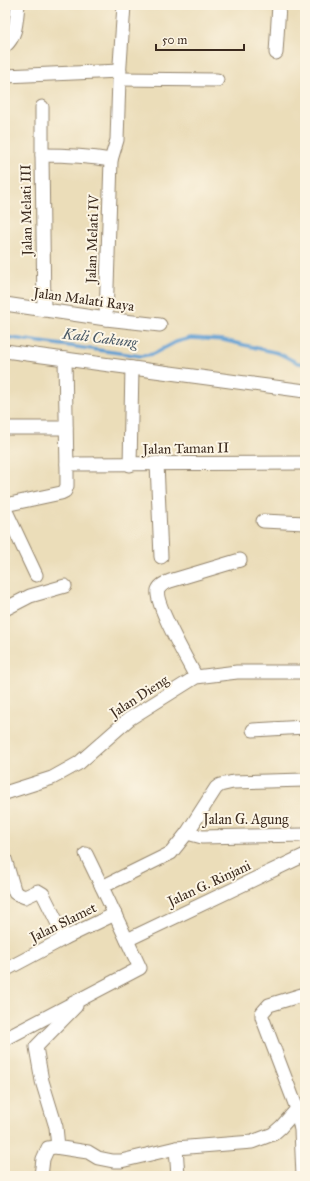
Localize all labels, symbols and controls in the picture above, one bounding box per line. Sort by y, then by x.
scale bar [156,26,244,52]
text: 50 m [162,33,187,47]
street label: Jalan Melati III [17,164,37,258]
street label: Jalan Melati IV [82,193,104,286]
street label: Jalan Malati Raya [30,284,135,316]
water label: Kali Cakung [61,324,140,352]
street label: Jalan Taman II [141,439,229,459]
street label: Jalan Dieng [105,671,173,724]
street label: Jalan G. Agung [201,811,289,829]
street label: Jalan G. Rinjani [163,857,254,912]
street label: Jalan Slamet [25,899,100,948]

